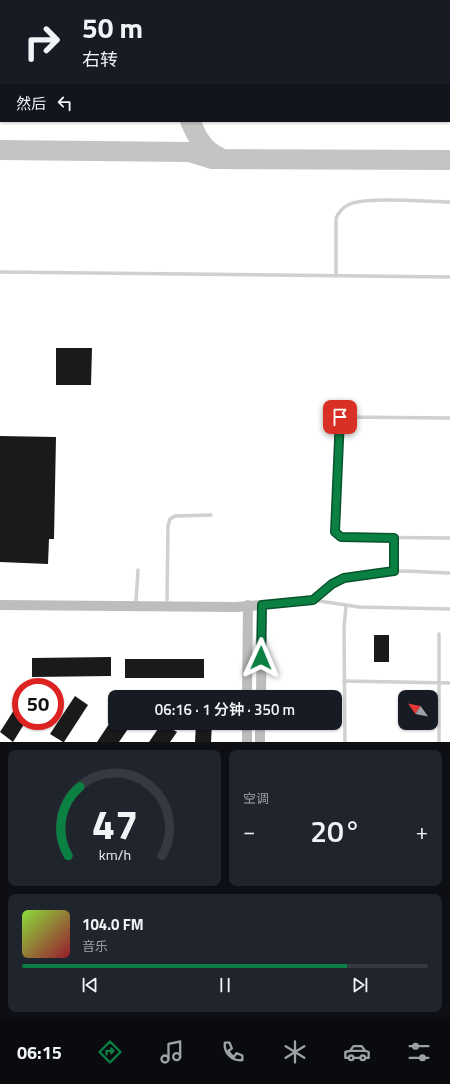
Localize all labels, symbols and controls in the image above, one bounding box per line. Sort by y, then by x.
text: 50 m [82,6,143,49]
icon: right [16,16,68,68]
text: 右转 [82,46,118,73]
text: 然后 [16,92,46,115]
icon: left [54,92,76,114]
pin [323,400,357,434]
icon: arrive [329,406,351,428]
position arrow [240,637,282,679]
speed limit sign: 50 [12,678,64,730]
north arrow [398,690,438,730]
map controls [398,690,438,730]
text: 06:16 · 1 分钟 · 350 m [155,698,295,721]
text: 空调 [243,788,269,808]
text: 47 [91,792,138,855]
text: 20° [310,808,361,854]
text: − [243,814,255,848]
text: + [416,814,428,848]
text: km/h [98,844,131,866]
text: 104.0 FM [82,913,144,936]
text: 音乐 [82,936,108,956]
icon: previous [79,974,101,996]
icon: pause [214,974,236,996]
icon: next [349,974,371,996]
icon: directions [96,1038,124,1066]
icon: music [158,1038,186,1066]
icon: phone [219,1038,247,1066]
icon: climate [281,1038,309,1066]
icon: car [343,1038,371,1066]
icon: filters [405,1038,433,1066]
text: 06:15 [17,1039,62,1066]

